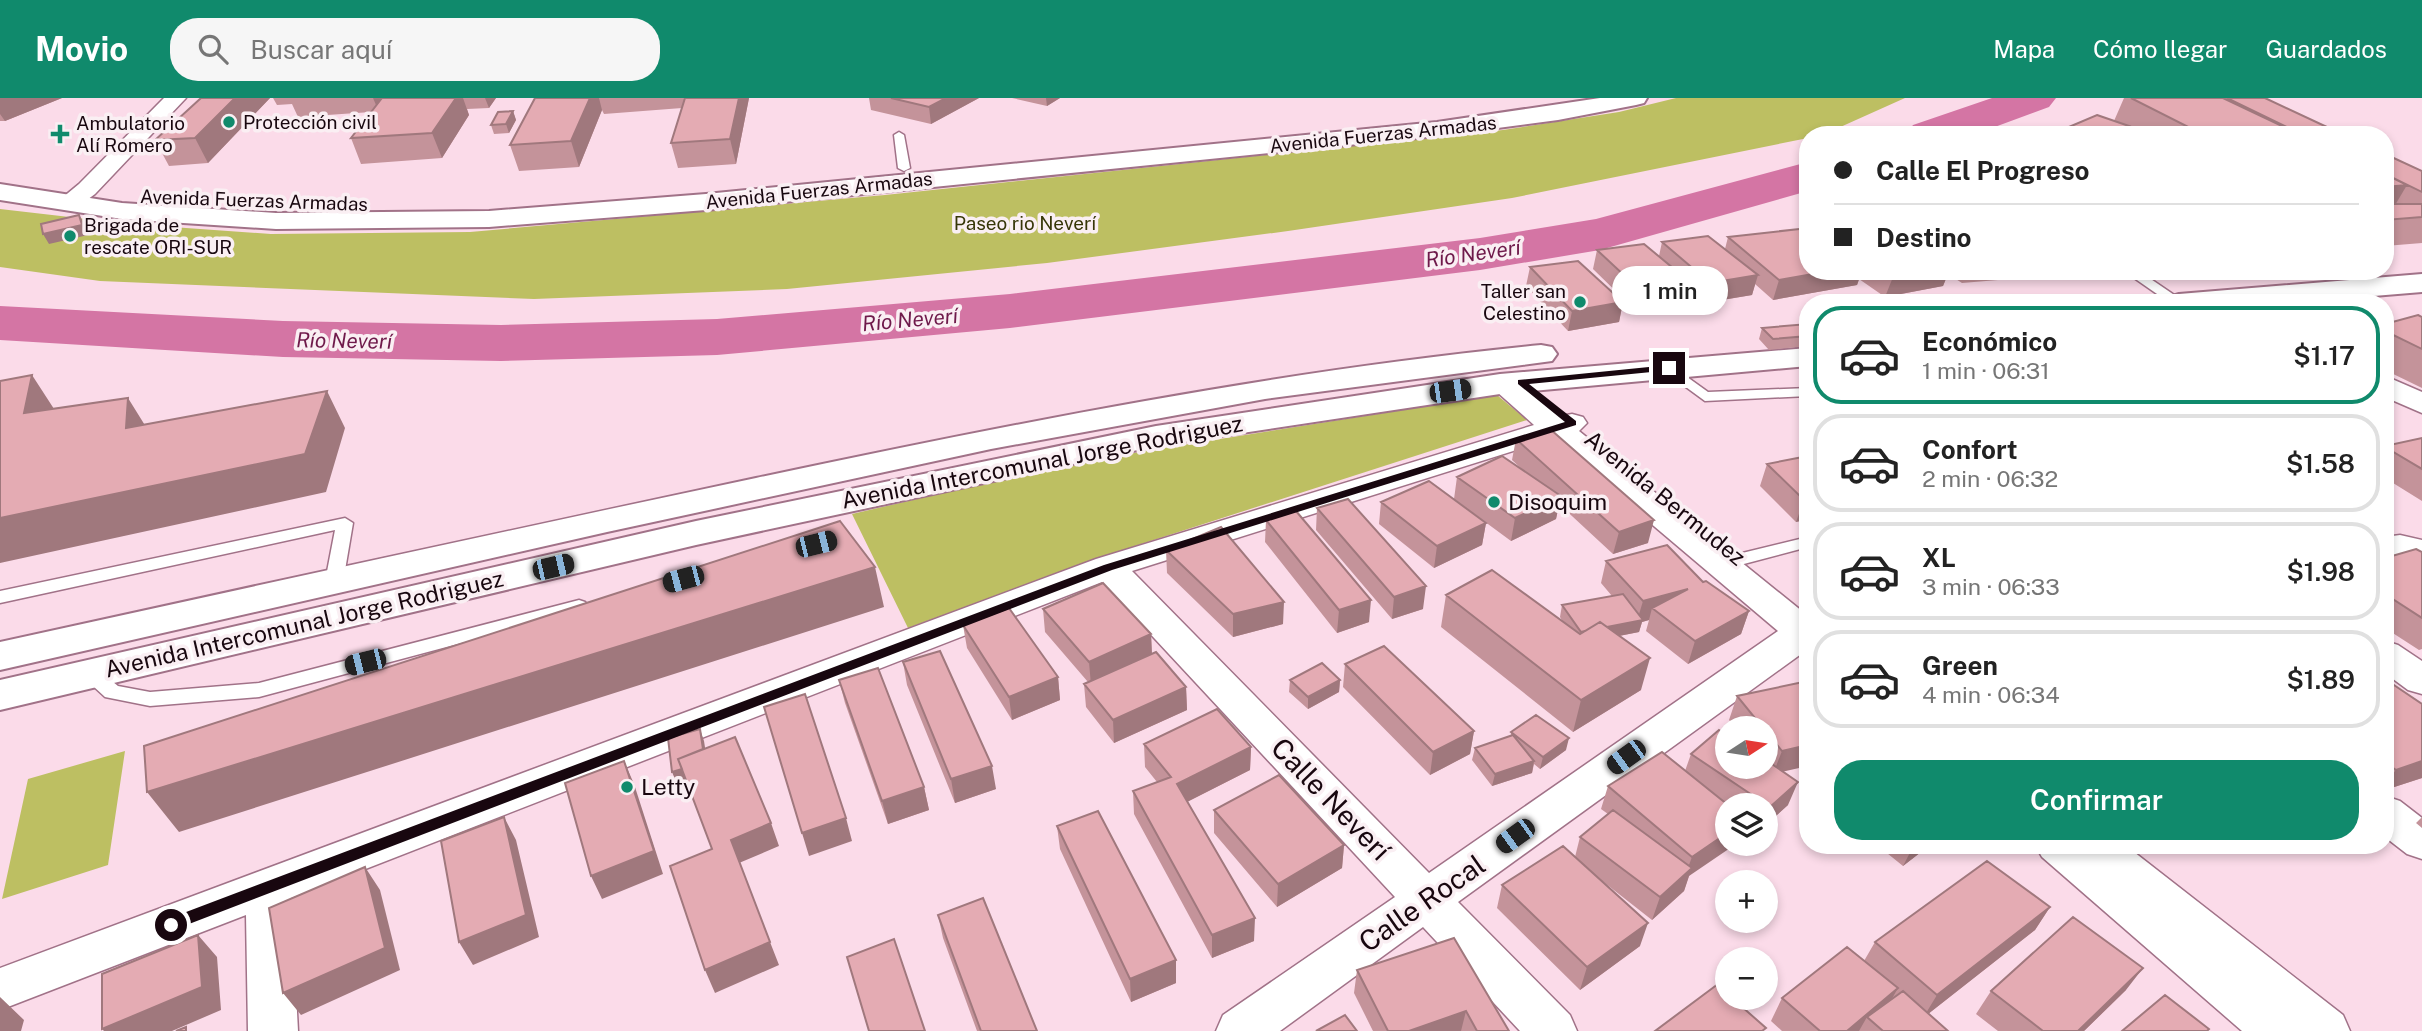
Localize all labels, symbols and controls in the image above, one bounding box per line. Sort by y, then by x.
search box [170,18,660,81]
text: Movio [35,30,128,68]
icon: search [194,30,232,68]
text: Buscar aquí [250,34,392,65]
text: Mapa [1993,35,2055,63]
text: Cómo llegar [2093,35,2227,63]
text: Guardados [2265,35,2387,63]
place label: Protección civil [243,111,377,133]
street label: Avenida Fuerzas Armadas [1268,111,1498,157]
place label: Ambulatorio Alí Romero [76,112,185,156]
marker: Protección civil [221,114,237,130]
marker: Ambulatorio Alí Romero [50,124,70,144]
text: Calle El Progreso [1876,155,2090,186]
street label: Avenida Fuerzas Armadas [704,167,934,213]
street label: Avenida Fuerzas Armadas [140,185,368,215]
park label: Paseo rio Neverí [954,212,1097,234]
place label: Brigada de rescate ORI-SUR [84,214,232,258]
text: Destino [1876,222,1972,253]
marker: Brigada de rescate ORI-SUR [62,228,78,244]
water label: Río Neverí [1424,234,1524,273]
callout: 1 min [1611,266,1727,316]
text: 1 min [1643,277,1697,304]
place label: Taller san Celestino [1481,280,1566,324]
marker: Taller san Celestino [1572,294,1588,310]
water label: Río Neverí [861,303,961,336]
icon: car [1838,324,1901,387]
text: Económico [1922,326,2057,357]
water label: Río Neverí [296,327,394,354]
text: $1.17 [2293,340,2355,371]
route end [1653,352,1685,384]
text: 1 min · 06:31 [1922,357,2050,384]
car [1428,378,1473,404]
street label: Avenida Intercomunal Jorge Rodriguez [839,409,1245,514]
street label: Avenida Bermudez [1580,425,1751,571]
icon: car [1838,432,1901,495]
text: Confort [1922,434,2018,465]
text: $1.58 [2286,448,2355,479]
text: 2 min · 06:32 [1922,465,2058,492]
place label: Disoquim [1508,488,1607,515]
marker: Disoquim [1486,494,1502,510]
car [794,529,839,559]
icon: car [1838,540,1901,603]
text: XL [1922,542,1956,573]
car [531,552,576,582]
text: $1.98 [2286,556,2355,587]
car [660,563,707,595]
street label: Avenida Intercomunal Jorge Rodriguez [102,564,506,683]
text: 3 min · 06:33 [1922,573,2060,600]
car [343,647,388,677]
icon: car [1838,648,1901,711]
text: Green [1922,650,1998,681]
text: $1.89 [2286,664,2355,695]
text: 4 min · 06:34 [1922,681,2060,708]
north arrow [1715,716,1778,779]
map controls [1715,716,1778,1010]
street label: Calle Neverí [1265,731,1399,867]
car [1603,736,1650,778]
button: Confirmar [1834,760,2359,840]
place label: Letty [641,773,695,800]
marker: Letty [619,779,635,795]
button: layers [1715,793,1778,856]
car [1492,815,1539,857]
street label: Calle Rocal [1352,847,1491,958]
button: + [1715,870,1778,933]
route start [155,909,187,941]
button: − [1715,947,1778,1010]

